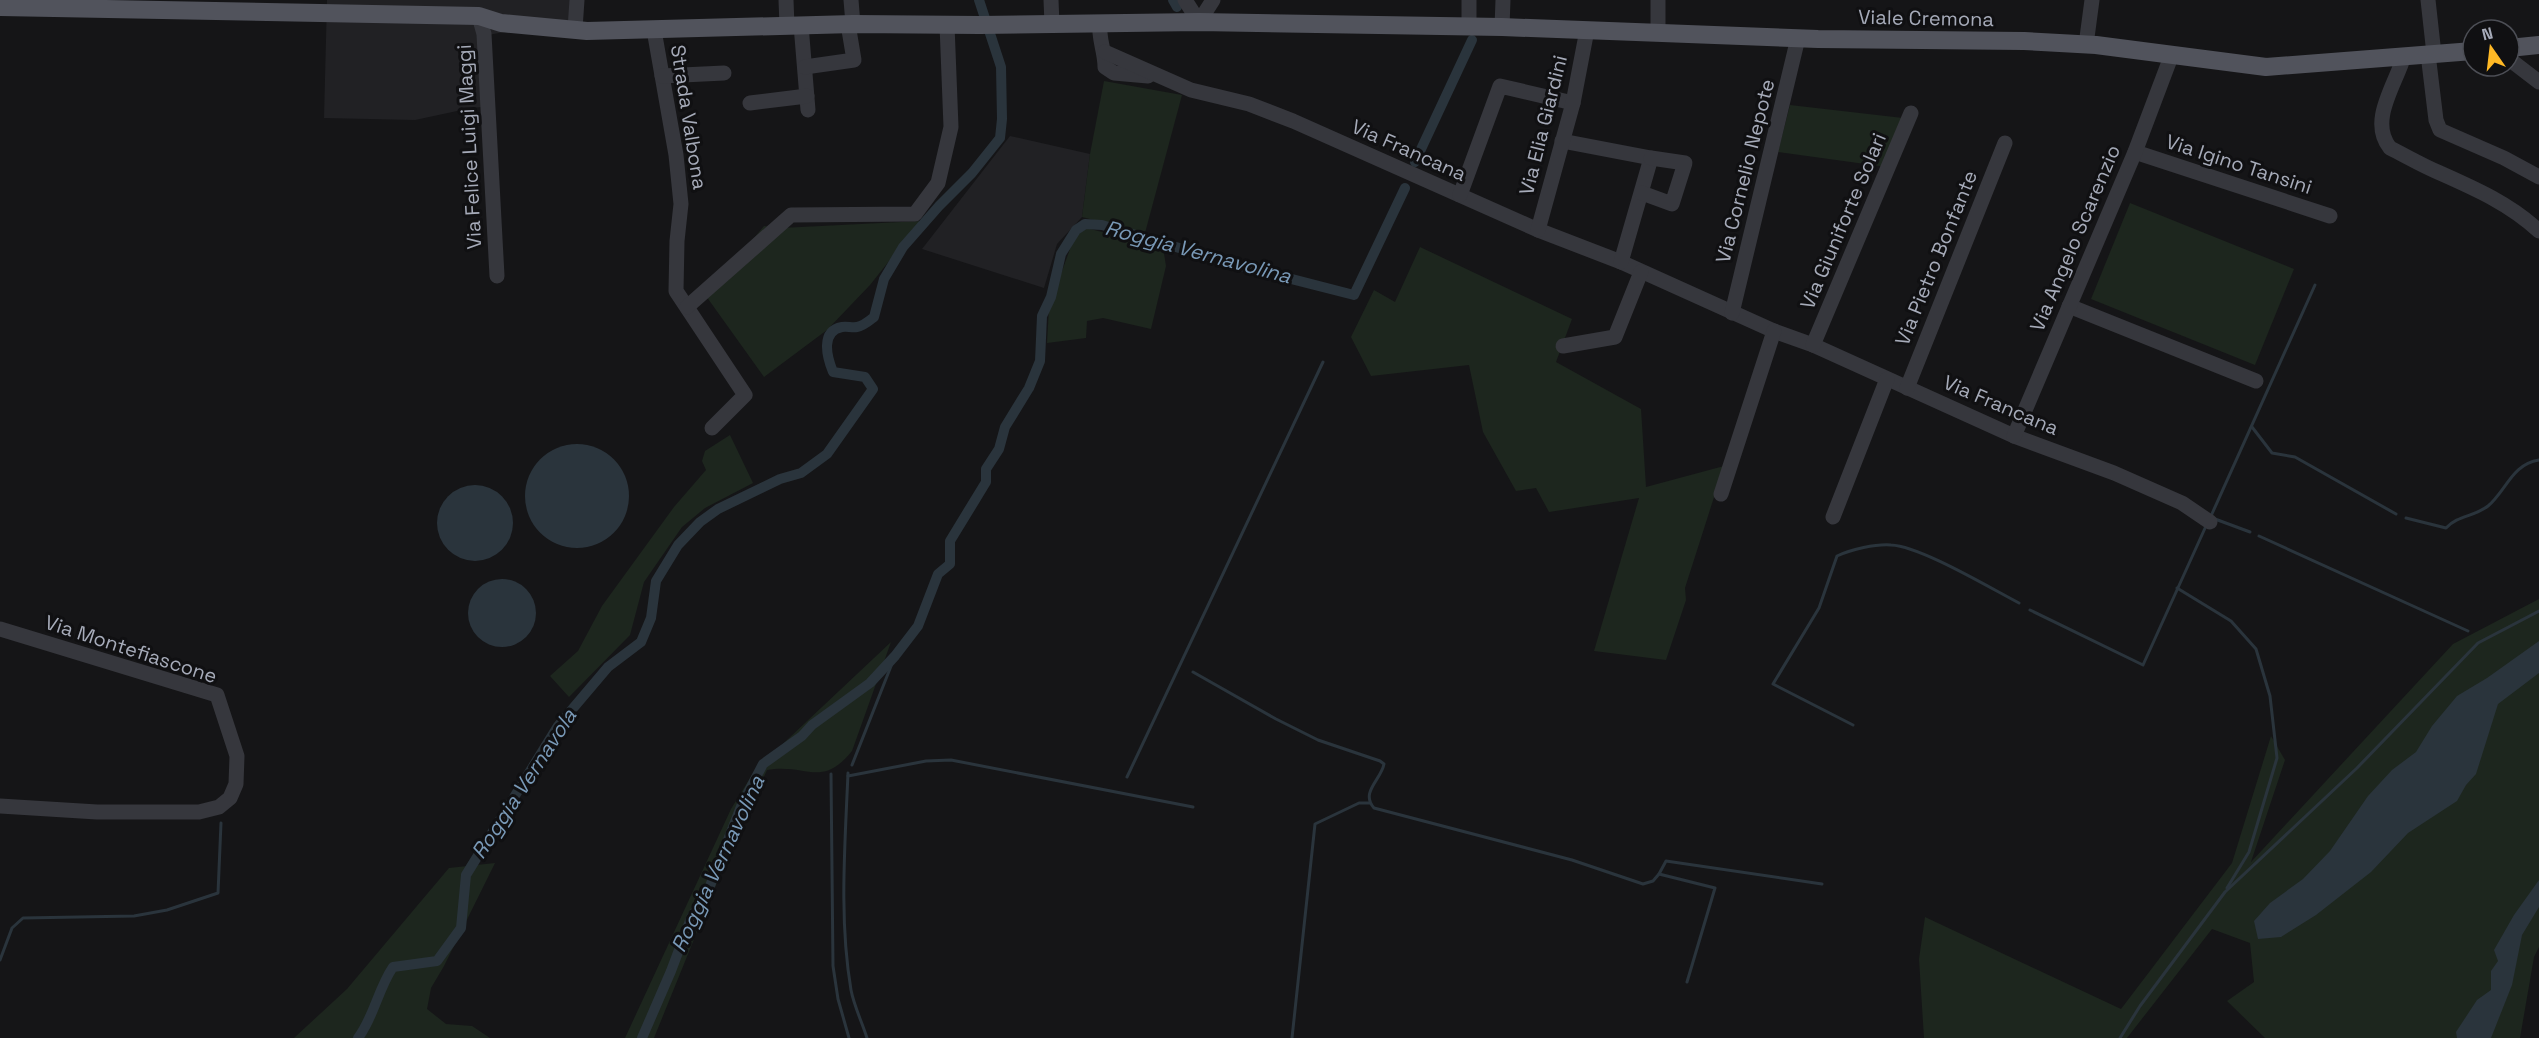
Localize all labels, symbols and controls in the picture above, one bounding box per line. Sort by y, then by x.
street label: Viale Cremona [1858,4,1994,32]
north arrow [2461,18,2521,78]
text: N [2480,22,2495,45]
street label: Strada Valbona [665,43,713,191]
street label: Via Felice Luigi Maggi [451,44,487,250]
street label: Via Elia Giardini [1513,52,1573,198]
street label: Via Cornelio Nepote [1710,76,1780,266]
street label: Via Francana [1348,113,1470,187]
street label: Via Igino Tansini [2163,128,2315,200]
street label: Via Giuniforte Solari [1794,129,1892,313]
street label: Via Angelo Scarenzio [2024,141,2126,335]
street label: Via Pietro Bonfante [1889,167,1983,349]
water label: Roggia Vernavolina [1102,214,1295,290]
street label: Via Francana [1939,369,2063,441]
street label: Via Montefiascone [42,609,220,689]
water label: Roggia Vernavola [465,703,583,864]
water label: Roggia Vernavolina [665,770,771,956]

